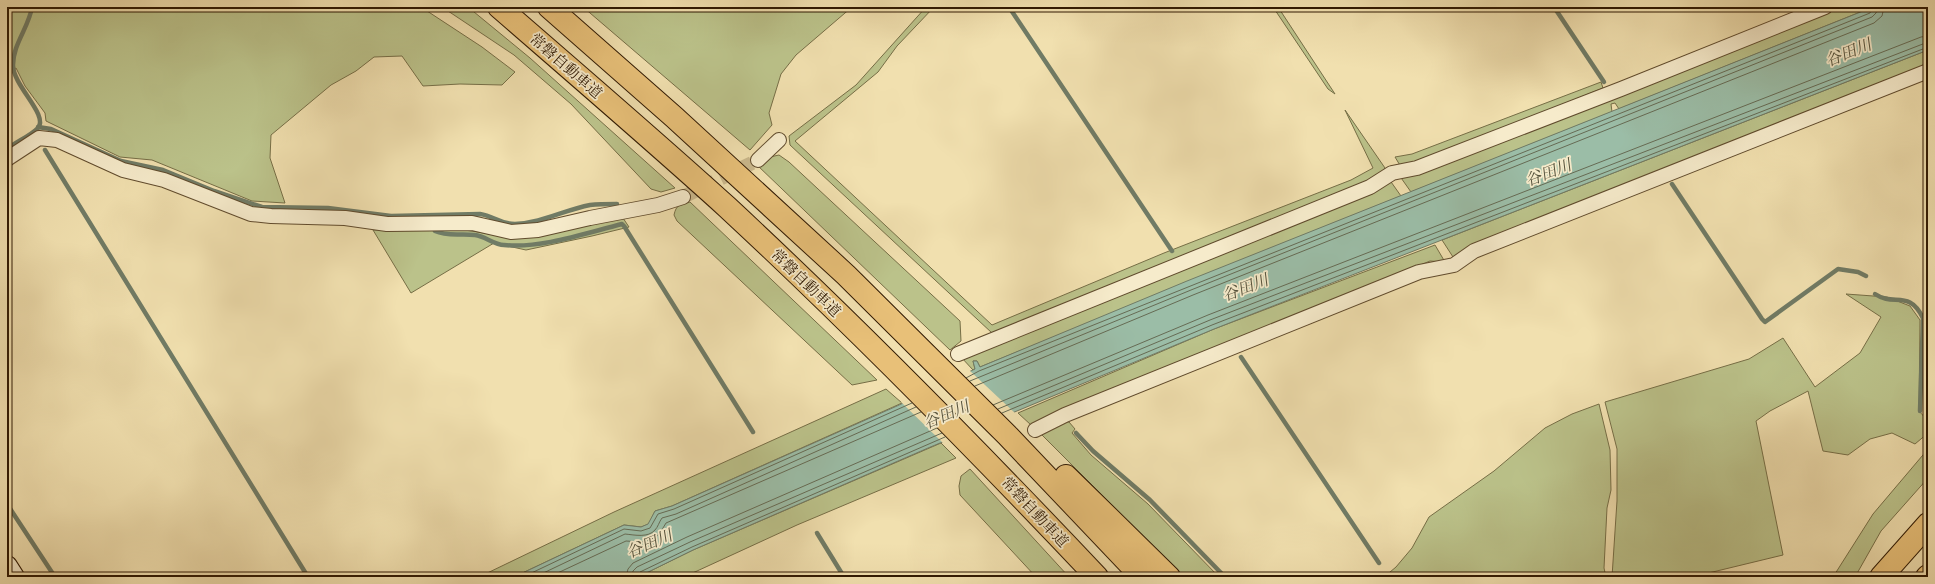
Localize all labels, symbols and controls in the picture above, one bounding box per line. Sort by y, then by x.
street label: 常磐自動車道 [526,30,606,102]
water label: 谷田川 [1822,34,1876,70]
water label: 谷田川 [1522,154,1576,190]
street label: 常磐自動車道 [767,245,845,321]
water label: 谷田川 [1219,269,1273,305]
water label: 谷田川 [920,396,974,433]
street label: 常磐自動車道 [998,473,1072,551]
water label: 谷田川 [623,525,677,562]

